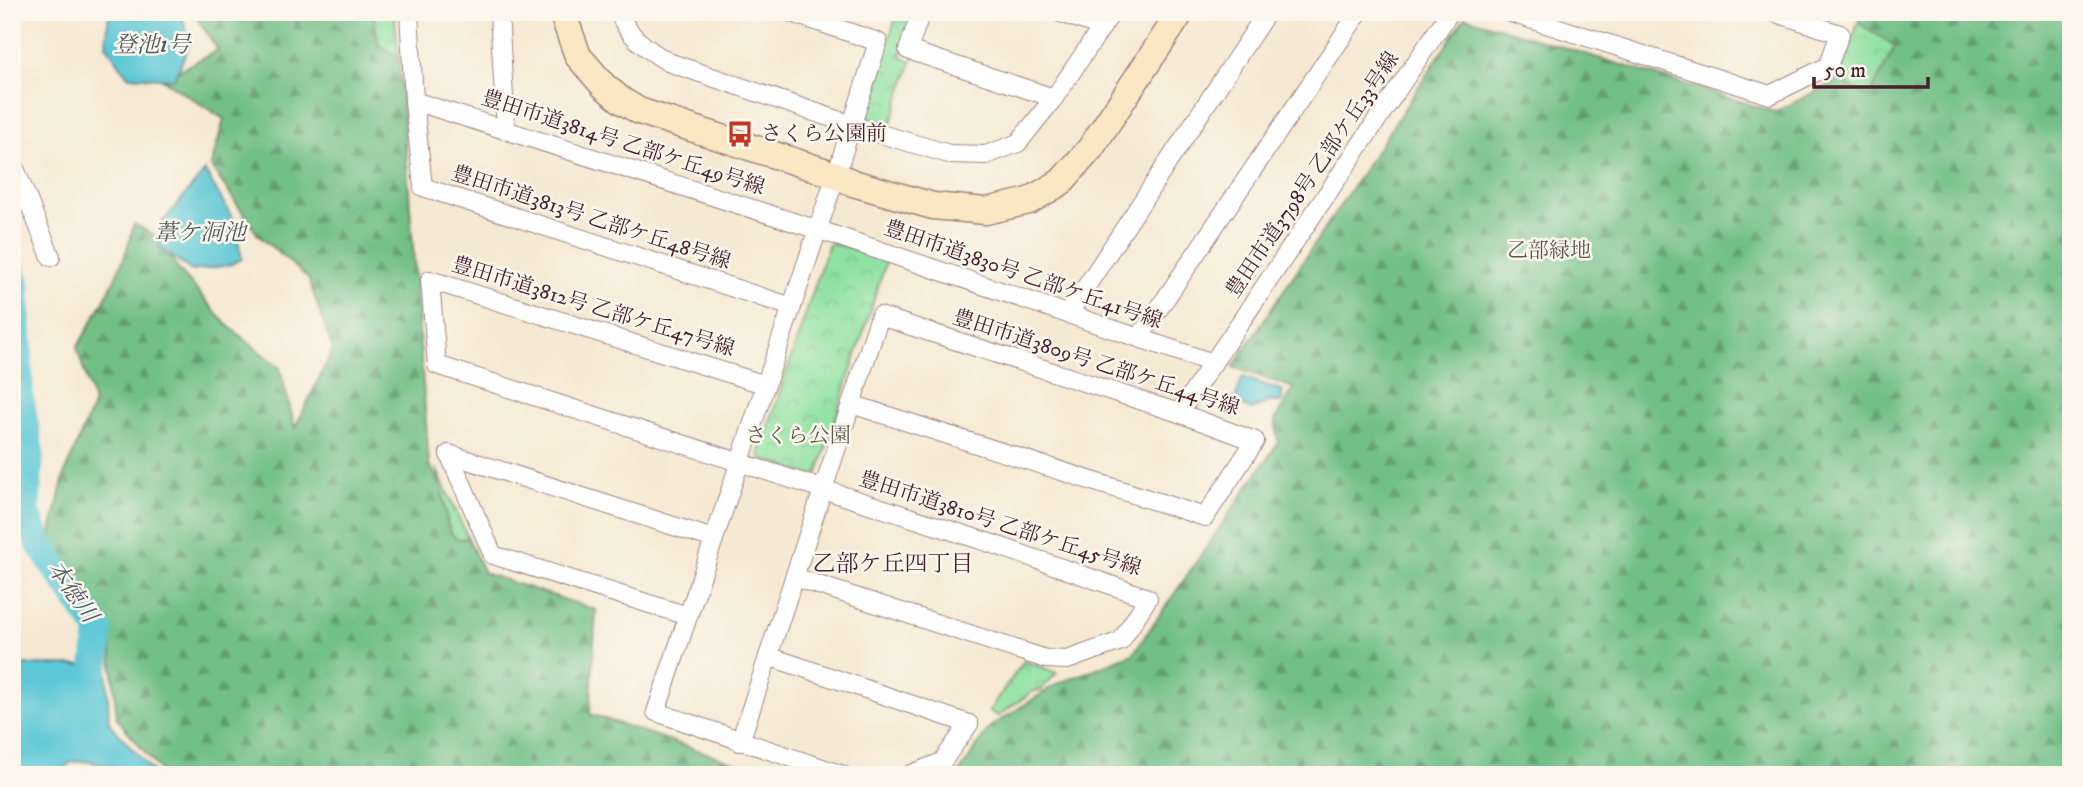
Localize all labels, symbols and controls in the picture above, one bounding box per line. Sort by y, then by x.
water label: 登池1号 [113,31,193,60]
scale bar [1814,46,1927,90]
street label: 豊田市道3798号 乙部ケ丘33号線 [1221,47,1405,303]
text: 50 m [1824,58,1866,84]
street label: 豊田市道3814号 乙部ケ丘49号線 [478,85,768,201]
bus stop icon: さくら公園前 [725,119,755,149]
place label: さくら公園前 [761,121,887,147]
street label: 豊田市道3813号 乙部ケ丘48号線 [448,161,734,275]
street label: 豊田市道3830号 乙部ケ丘41号線 [880,215,1166,335]
water label: 葦ケ洞池 [154,219,249,248]
park label: 乙部緑地 [1507,238,1591,264]
street label: 豊田市道3812号 乙部ケ丘47号線 [448,252,738,362]
street label: 豊田市道3809号 乙部ケ丘44号線 [949,304,1243,422]
park label: さくら公園 [746,423,851,449]
street label: 豊田市道3810号 乙部ケ丘45号線 [856,466,1144,582]
district label: 乙部ケ丘四丁目 [813,550,974,579]
water label: 本徳川 [40,555,105,631]

